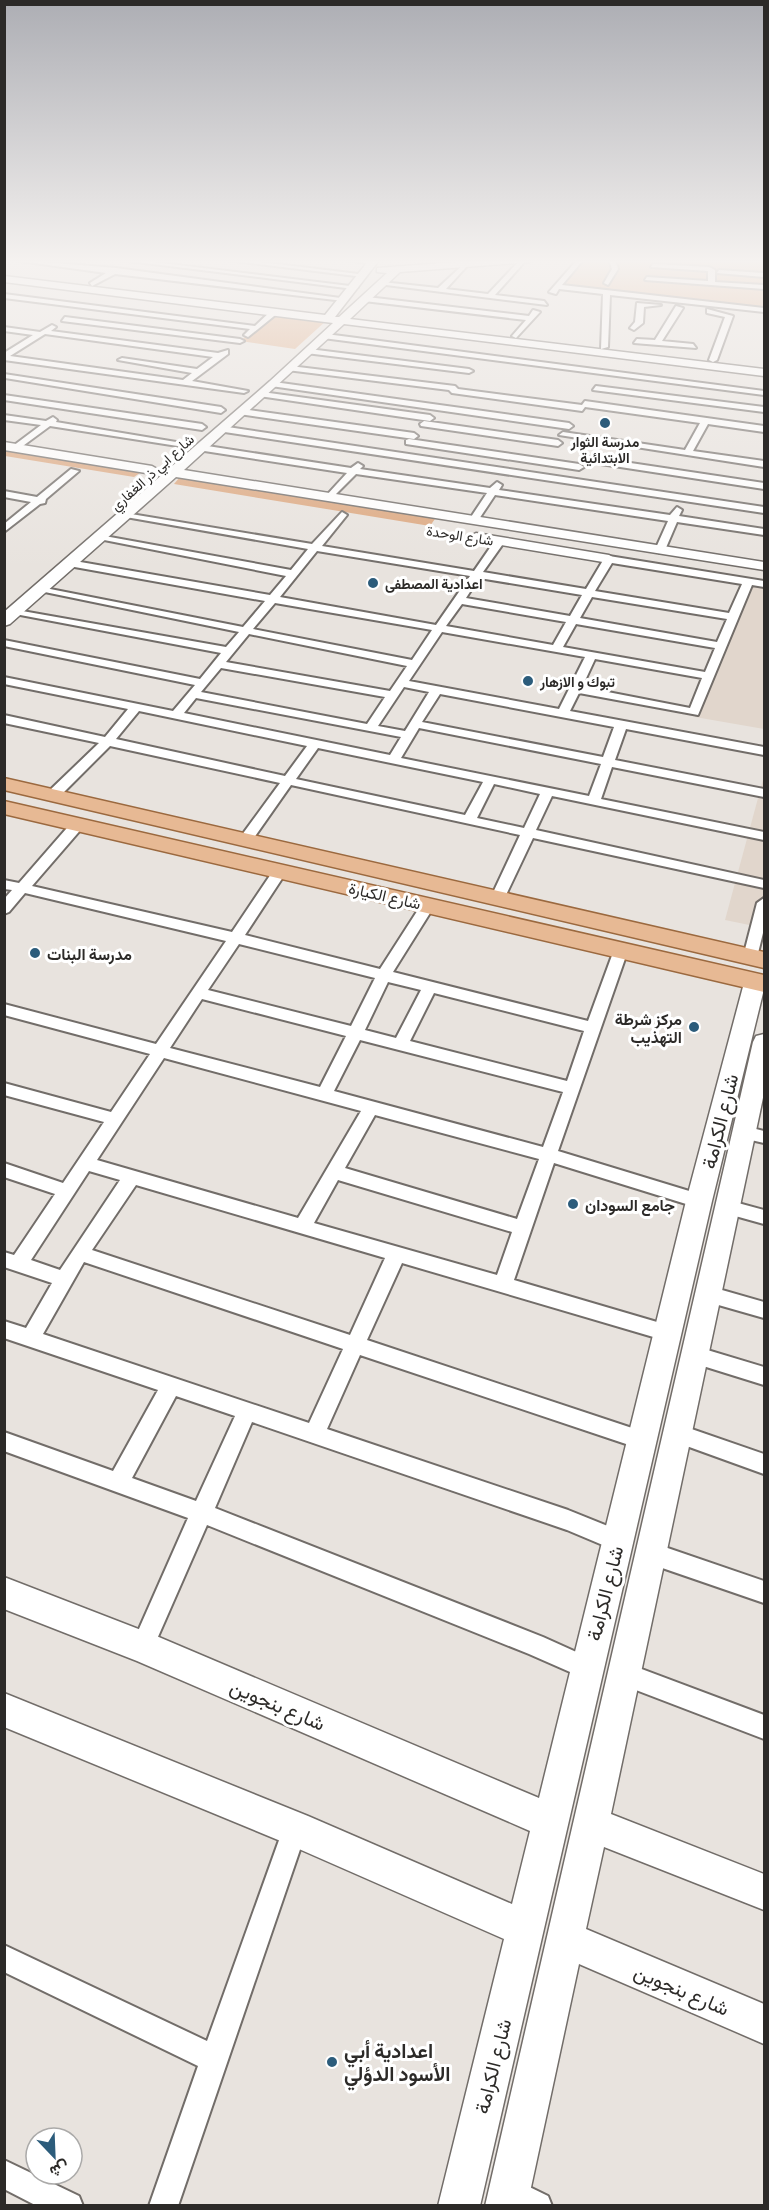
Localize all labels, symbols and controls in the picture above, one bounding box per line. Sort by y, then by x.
marker: مدرسة الثوار الابتدائية [598,416,612,430]
street label: شارع ابي ذر الغفاري [107,430,200,517]
place label: مدرسة الثوار الابتدائية [570,433,640,467]
street label: شارع الوحدة [425,521,495,552]
place label: اعدادية المصطفى [385,575,483,593]
marker: اعدادية المصطفى [366,576,380,590]
place label: تبوك و الازهار [539,673,616,691]
marker: تبوك و الازهار [521,674,535,688]
street label: شارع الكيارة [346,877,423,915]
place label: مدرسة البنات [47,944,132,965]
marker: مدرسة البنات [28,946,42,960]
place label: مركز شرطة التهذيب [615,1009,682,1048]
marker: مركز شرطة التهذيب [687,1020,701,1034]
street label: شارع الكرامة [696,1071,745,1172]
place label: جامع السودان [585,1195,675,1217]
marker: جامع السودان [566,1197,580,1211]
street label: شارع الكرامة [581,1543,630,1644]
street label: شارع بنجوين [226,1673,329,1737]
street label: شارع بنجوين [630,1958,733,2022]
street label: شارع الكرامة [469,2016,518,2117]
place label: اعدادية أبي الأسود الدؤلي [344,2038,451,2091]
marker: اعدادية أبي الأسود الدؤلي [325,2055,339,2069]
north arrow [24,2126,84,2186]
text: ش [47,2157,73,2183]

